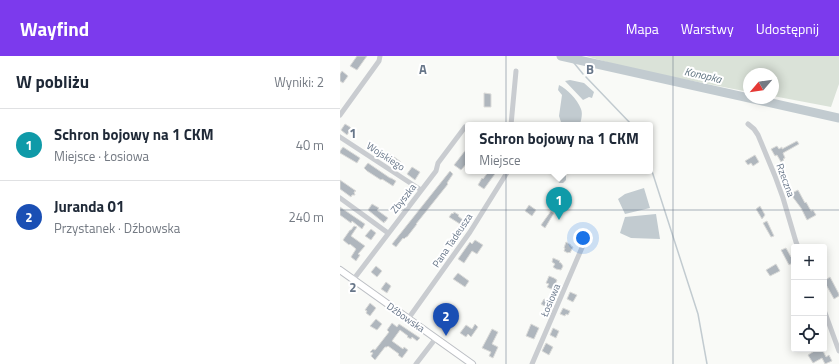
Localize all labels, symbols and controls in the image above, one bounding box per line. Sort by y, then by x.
text: Wayfind [20,14,89,43]
text: Mapa [626,18,659,39]
text: Warstwy [681,18,734,39]
text: Udostępnij [756,18,819,39]
text: A [419,59,427,79]
text: B [586,59,594,79]
water label: Konopka [683,63,724,87]
north arrow [743,68,779,104]
text: W pobliżu [16,69,89,95]
text: Wyniki: 2 [274,72,324,92]
popup [465,122,653,174]
text: Schron bojowy na 1 CKM [54,123,214,146]
text: 1 [349,123,357,143]
text: Schron bojowy na 1 CKM [479,127,639,150]
text: 1 [25,135,33,155]
text: 40 m [296,135,324,155]
street label: Wojskiego [364,138,408,174]
text: Miejsce · Łosiowa [54,146,149,166]
text: Miejsce [479,150,521,170]
street label: Rzeczna [772,161,799,199]
street label: Zbyszka [387,180,420,216]
pin: 1 [546,187,572,220]
text: Juranda 01 [54,195,124,218]
text: 2 [25,207,33,227]
text: 240 m [288,207,324,227]
street label: Pana Tadeusza [429,210,476,270]
text: Przystanek · Dźbowska [54,218,180,238]
your location [573,228,593,248]
map controls [791,244,827,352]
button: + [791,244,827,280]
text: 2 [349,277,357,297]
button: − [791,280,827,316]
street label: Łosiowa [536,281,564,320]
street label: Dźbowska [384,299,428,336]
pin: 2 [433,303,459,336]
button: locate [791,316,827,352]

